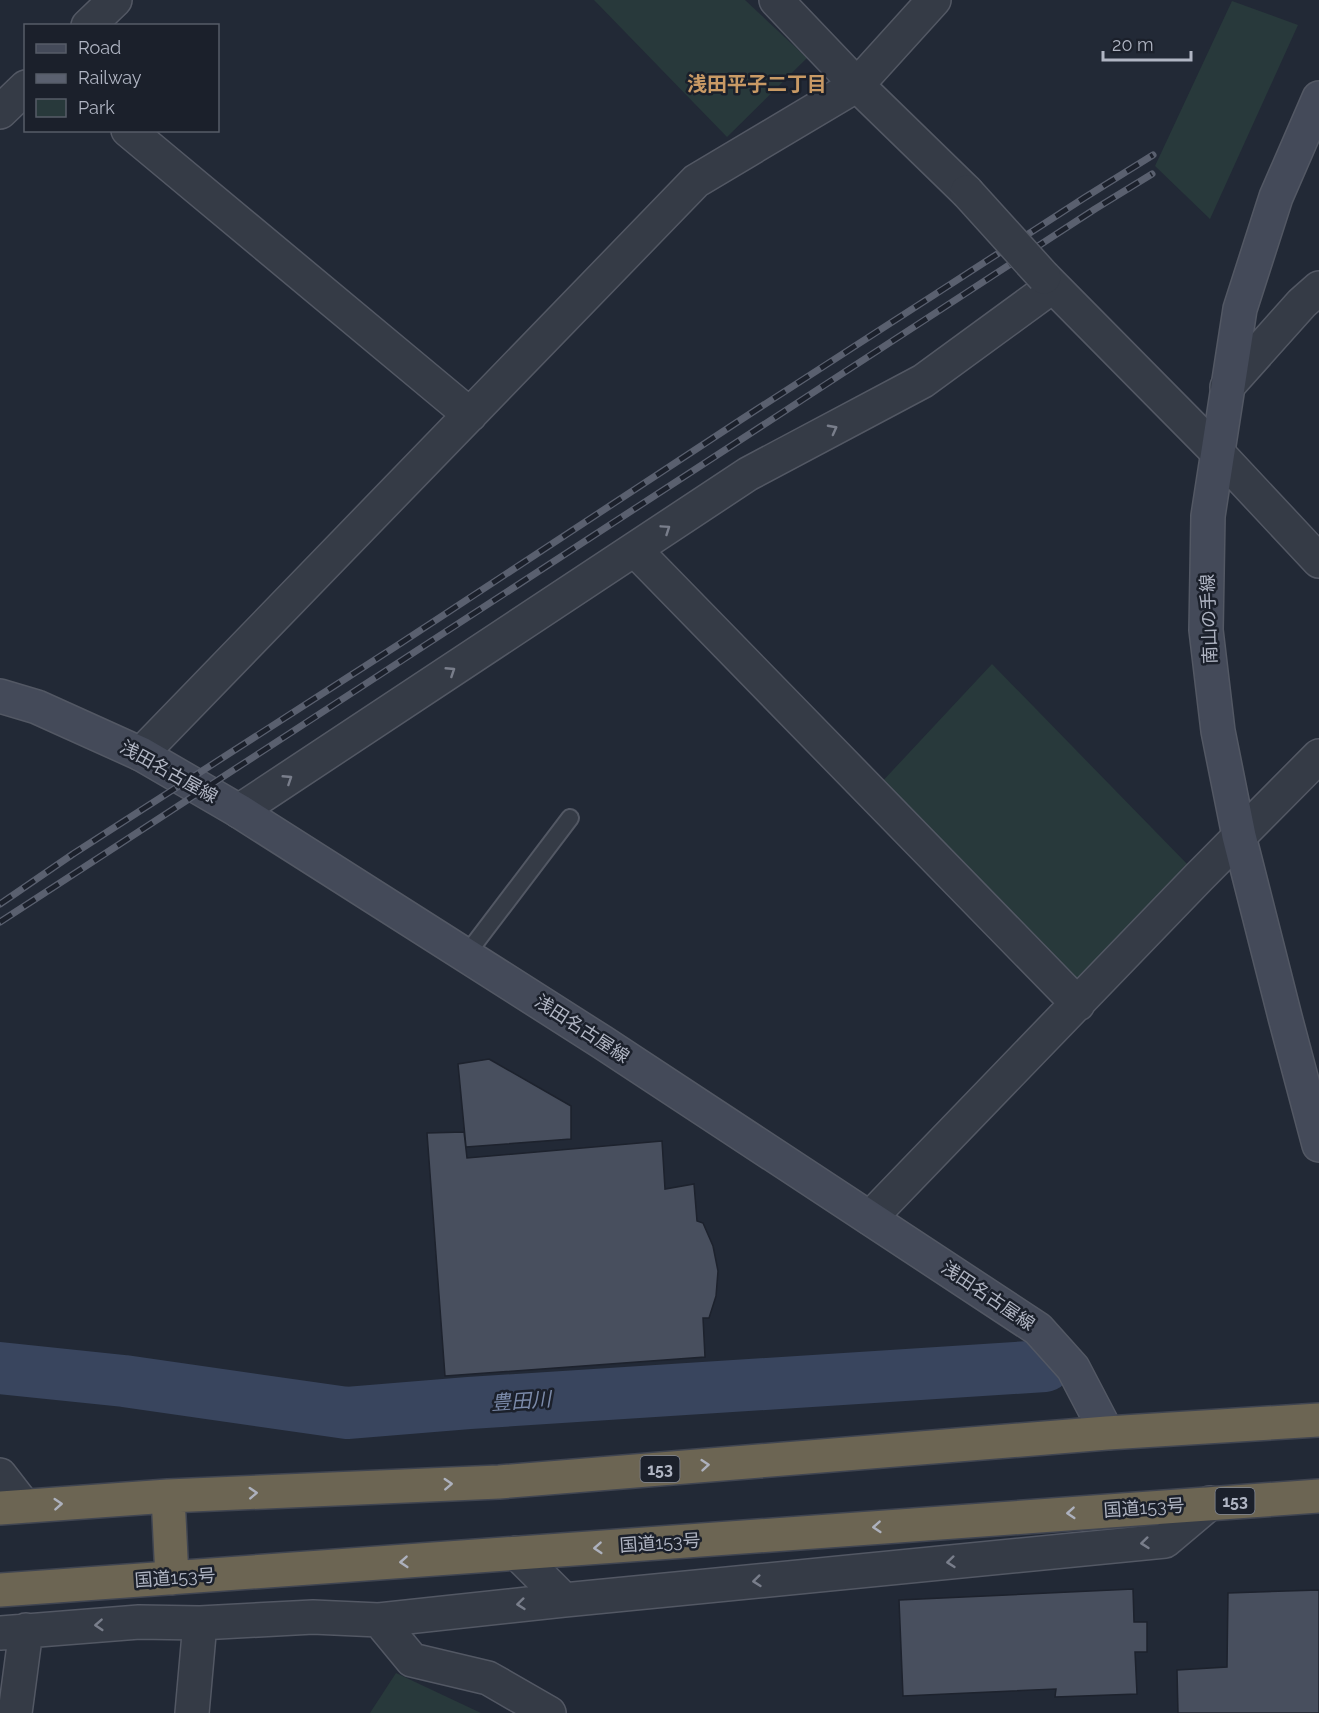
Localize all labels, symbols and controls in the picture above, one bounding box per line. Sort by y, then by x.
legend [24,24,219,132]
scale bar [1103,24,1192,62]
text: 20 m [1112,34,1154,55]
text: Road [78,37,121,58]
text: Railway [78,67,142,88]
district label: 浅田平子二丁目 [687,72,827,96]
text: Park [78,97,115,118]
one-way arrow [827,425,837,436]
one-way arrow [659,525,670,536]
street label: 南山の手線 [1196,574,1221,664]
one-way arrow [444,668,455,679]
street label: 浅田名古屋線 [117,736,222,807]
one-way arrow [281,775,292,786]
street label: 浅田名古屋線 [531,990,633,1067]
street label: 浅田名古屋線 [938,1257,1039,1334]
water label: 豊田川 [490,1387,554,1415]
road number: 153 [640,1456,680,1482]
one-way arrow [701,1459,710,1472]
one-way arrow [443,1478,452,1491]
one-way arrow [249,1486,258,1499]
road number: 153 [1216,1488,1254,1514]
street label: 国道153号 [1103,1494,1185,1521]
one-way arrow [54,1498,63,1511]
one-way arrow [1067,1507,1076,1520]
one-way arrow [872,1521,881,1534]
street label: 国道153号 [619,1529,701,1556]
one-way arrow [1140,1536,1149,1549]
one-way arrow [594,1541,603,1554]
one-way arrow [399,1555,408,1568]
one-way arrow [946,1555,955,1568]
street label: 国道153号 [134,1564,216,1591]
one-way arrow [752,1574,761,1587]
one-way arrow [516,1598,525,1610]
one-way arrow [95,1618,104,1631]

